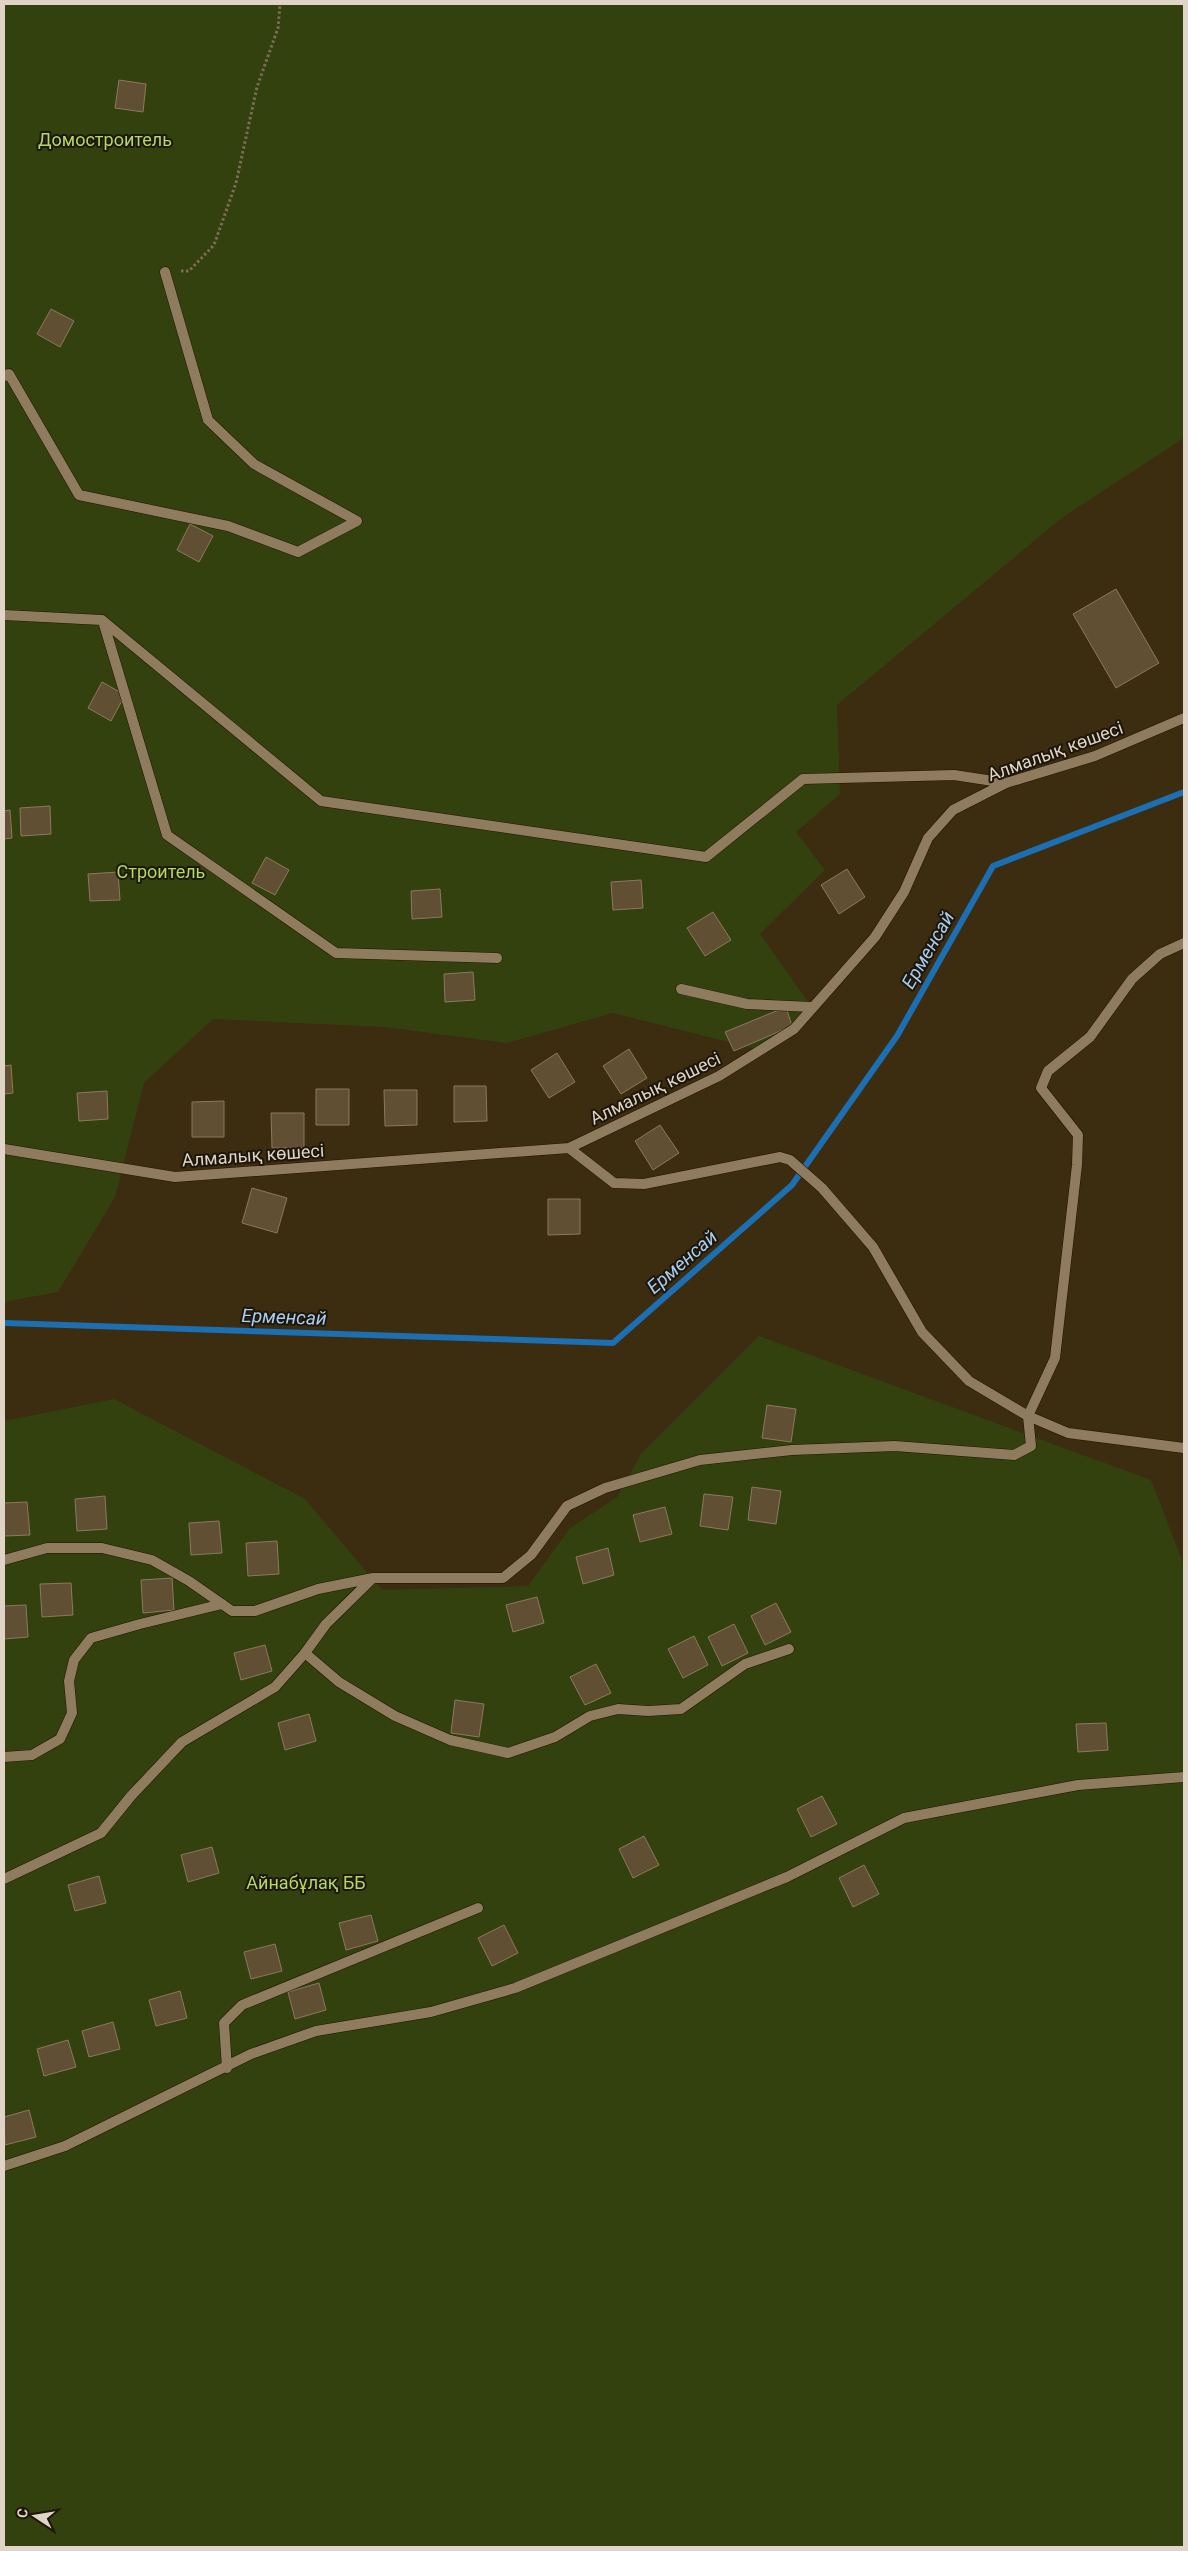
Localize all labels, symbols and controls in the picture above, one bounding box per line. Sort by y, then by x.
park label: Домостроитель [38,129,172,150]
street label: Алмалық көшесі [984,717,1126,785]
park label: Строитель [117,861,205,882]
water label: Ерменсай [897,907,959,993]
street label: Алмалық көшесі [586,1047,724,1129]
street label: Алмалық көшесі [181,1140,325,1170]
water label: Ерменсай [642,1225,722,1299]
water label: Ерменсай [241,1304,327,1330]
park label: Айнабұлақ ББ [246,1872,366,1893]
north arrow [10,2491,60,2541]
text: С [14,2507,31,2519]

